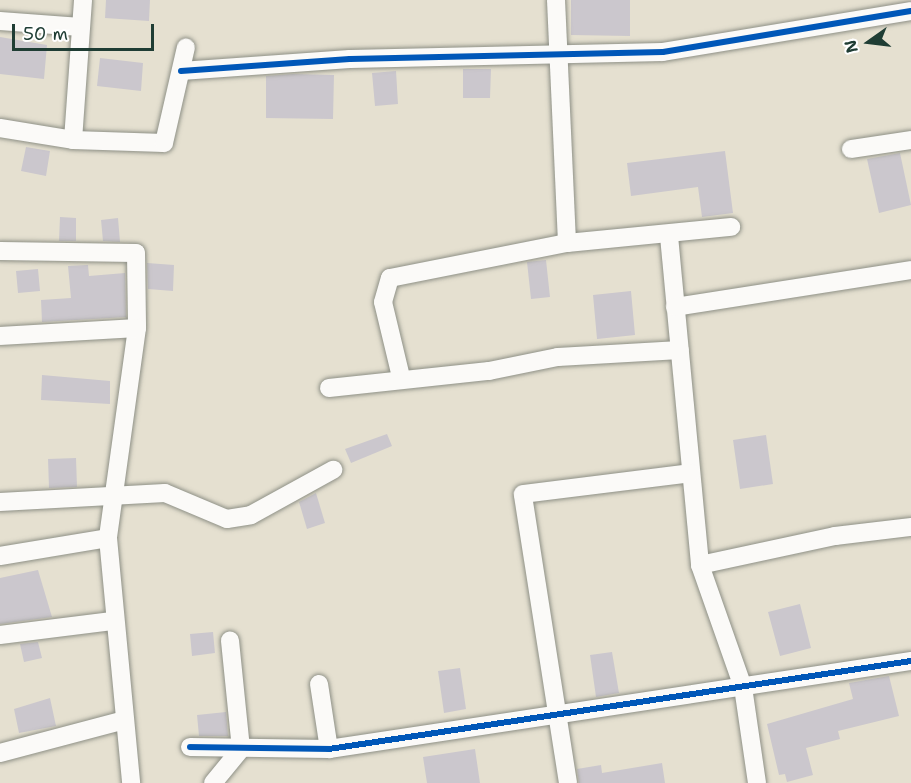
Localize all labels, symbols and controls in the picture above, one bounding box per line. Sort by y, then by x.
scale bar [15,12,158,50]
north arrow [839,12,899,72]
text: 50 m [23,22,68,46]
text: N [839,38,863,55]

